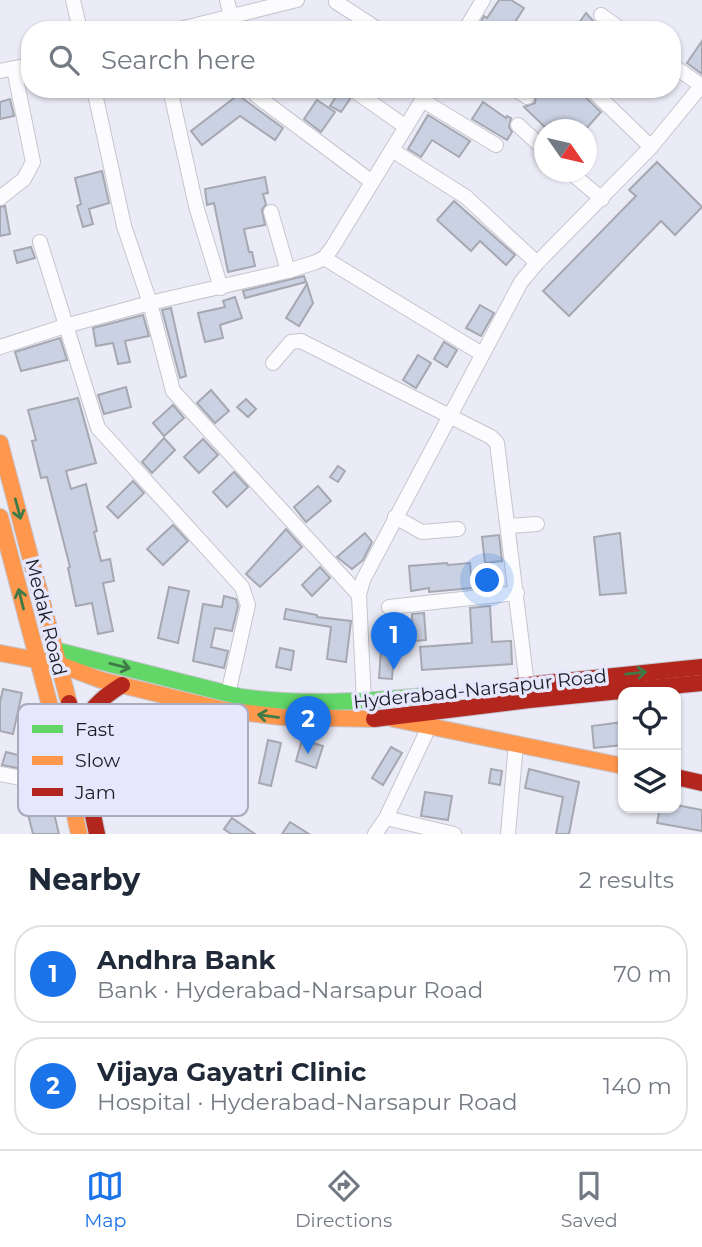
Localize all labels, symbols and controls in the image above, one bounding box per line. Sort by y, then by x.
search box [21,21,681,98]
icon: search [45,41,83,79]
text: Search here [101,44,256,76]
north arrow [534,119,597,182]
one-way arrow [12,497,25,520]
street label: Medak Road [20,556,72,678]
your location [470,563,504,597]
one-way arrow [14,588,27,611]
pin: 1 [371,612,417,670]
one-way arrow [109,660,131,673]
street label: Hyderabad-Narsapur Road [352,664,608,714]
one-way arrow [624,667,647,680]
map controls [618,687,681,813]
button: locate [618,687,681,750]
pin: 2 [285,696,331,754]
legend [18,704,248,816]
one-way arrow [258,709,280,722]
text: Fast [75,718,115,741]
text: Slow [75,749,120,772]
button: layers [618,750,681,813]
text: Jam [74,781,116,804]
text: Nearby [28,861,140,898]
text: 2 results [579,866,674,894]
text: Andhra Bank [97,944,275,976]
text: 1 [48,960,58,988]
text: 70 m [613,960,672,988]
text: Bank · Hyderabad-Narsapur Road [97,976,483,1004]
text: Vijaya Gayatri Clinic [97,1056,366,1088]
text: 2 [46,1072,60,1100]
text: 140 m [603,1072,672,1100]
text: Hospital · Hyderabad-Narsapur Road [97,1088,518,1116]
tab: Map [84,1167,126,1232]
tab: Directions [295,1167,392,1232]
tab: Saved [561,1167,618,1232]

